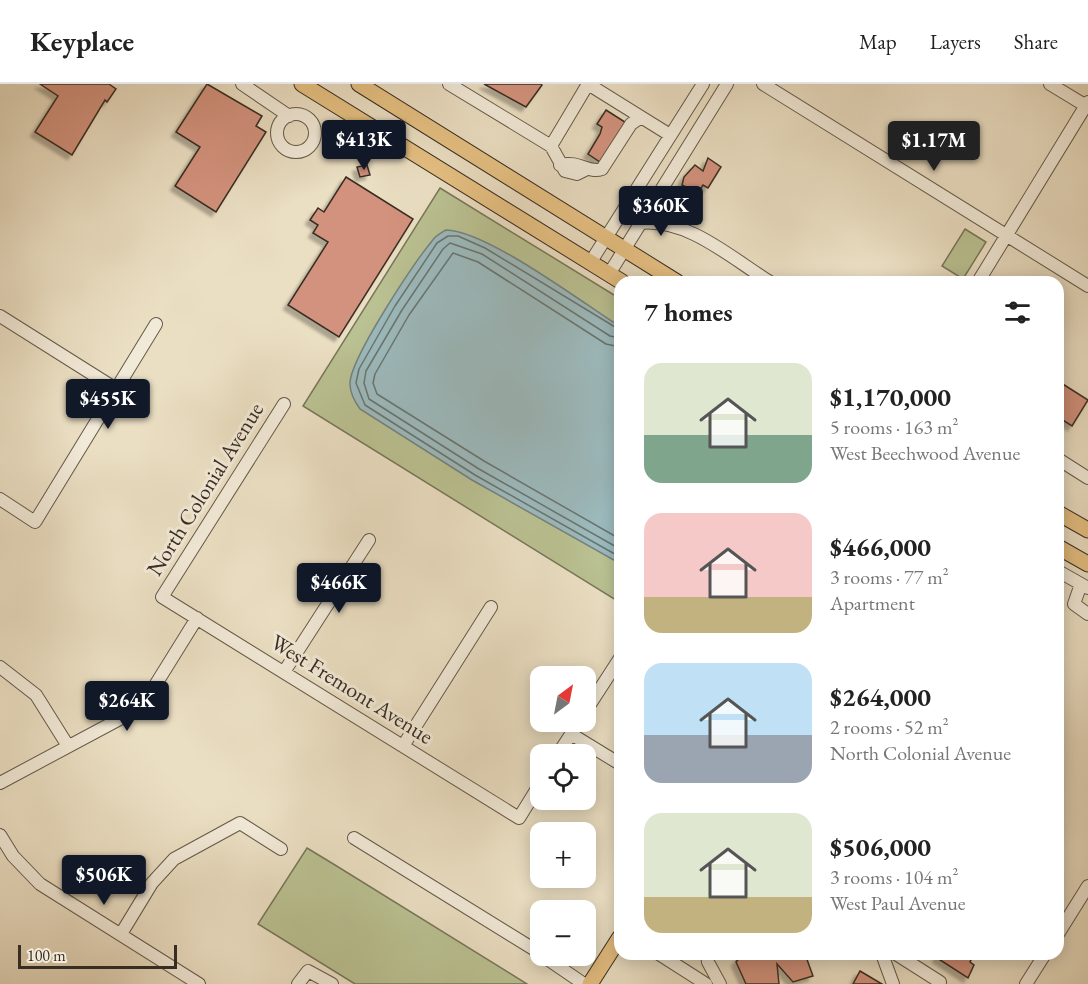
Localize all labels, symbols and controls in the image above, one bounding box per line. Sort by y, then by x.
text: Keyplace [30,23,134,59]
text: Map [859,28,897,55]
text: Layers [930,28,981,55]
text: Share [1014,28,1058,55]
pin: $413K [322,120,406,171]
pin: $1.17M [885,121,983,172]
text: $413K [336,126,392,152]
text: $1.17M [902,127,966,153]
pin: $360K [619,186,703,237]
text: $360K [633,192,689,218]
text: 7 homes [644,295,733,329]
icon: filters [1001,296,1034,329]
pin: $455K [66,379,150,430]
text: $1,170,000 [830,380,951,414]
text: $455K [80,385,136,411]
icon: home [692,387,764,459]
street label: North Colonial Avenue [140,396,270,581]
text: 5 rooms · 163 m² [830,414,958,440]
text: West Beechwood Avenue [830,440,1020,466]
text: $466,000 [830,530,931,564]
icon: home [692,537,764,609]
pin: $466K [297,563,381,614]
text: 3 rooms · 77 m² [830,564,949,590]
text: $466K [311,569,367,595]
text: Apartment [830,590,915,616]
street label: West Fremont Avenue [265,627,439,751]
north arrow [530,666,596,732]
map controls [530,666,596,966]
text: $264,000 [830,680,931,714]
pin: $264K [85,681,169,732]
text: $264K [99,687,155,713]
icon: home [692,687,764,759]
text: 2 rooms · 52 m² [830,714,949,740]
text: North Colonial Avenue [830,740,1011,766]
button: locate [530,744,596,810]
button: + [530,822,596,888]
text: $506,000 [830,830,931,864]
icon: home [692,837,764,909]
pin: $506K [62,855,146,906]
text: $506K [76,861,132,887]
text: 3 rooms · 104 m² [830,864,958,890]
text: West Paul Avenue [830,890,966,916]
button: − [530,900,596,966]
scale bar [18,942,177,970]
text: 100 m [27,945,66,966]

